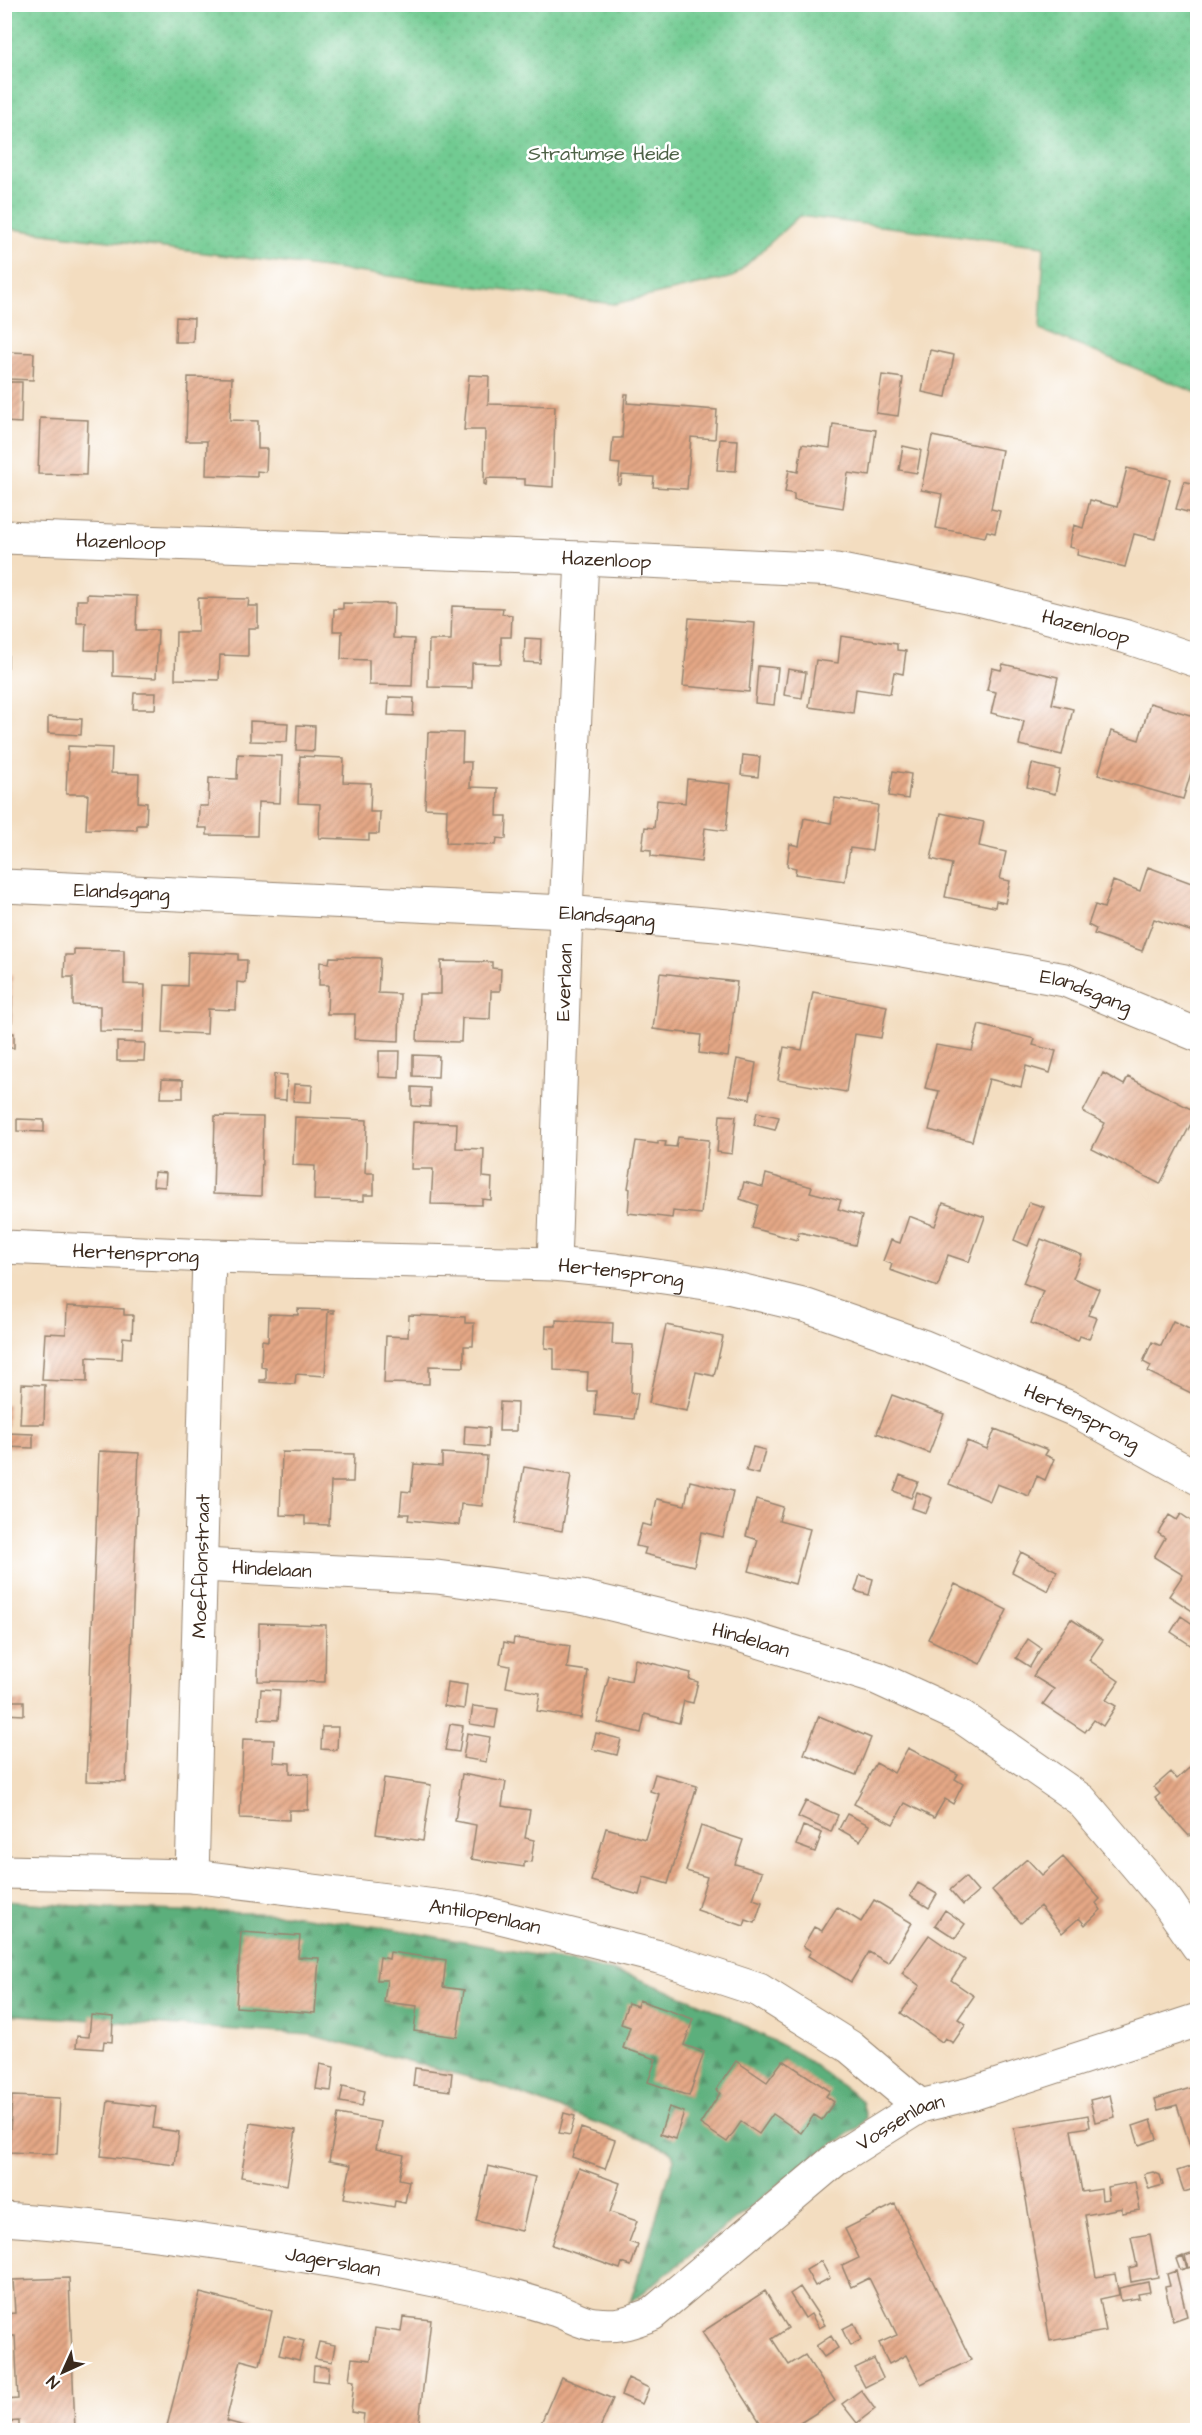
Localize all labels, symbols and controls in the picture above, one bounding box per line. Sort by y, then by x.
park label: Stratumse Heide [528,140,680,168]
street label: Hazenloop [75,527,166,558]
street label: Hazenloop [561,544,652,576]
street label: Hazenloop [1039,603,1133,652]
street label: Elandsgang [73,876,171,910]
street label: Elandsgang [559,899,656,936]
street label: Everlaan [549,943,580,1021]
street label: Elandsgang [1038,963,1136,1022]
street label: Hertensprong [72,1237,200,1272]
street label: Hertensprong [557,1251,686,1296]
street label: Hertensprong [1019,1377,1145,1459]
street label: Moefflonstraat [186,1494,217,1639]
street label: Hindelaan [231,1554,312,1586]
street label: Hindelaan [709,1616,793,1665]
street label: Antilopenlaan [427,1892,544,1942]
street label: Vossenlaan [851,2088,947,2158]
street label: Jagerslaan [283,2240,383,2284]
north arrow [33,2342,93,2402]
text: N [42,2371,64,2393]

